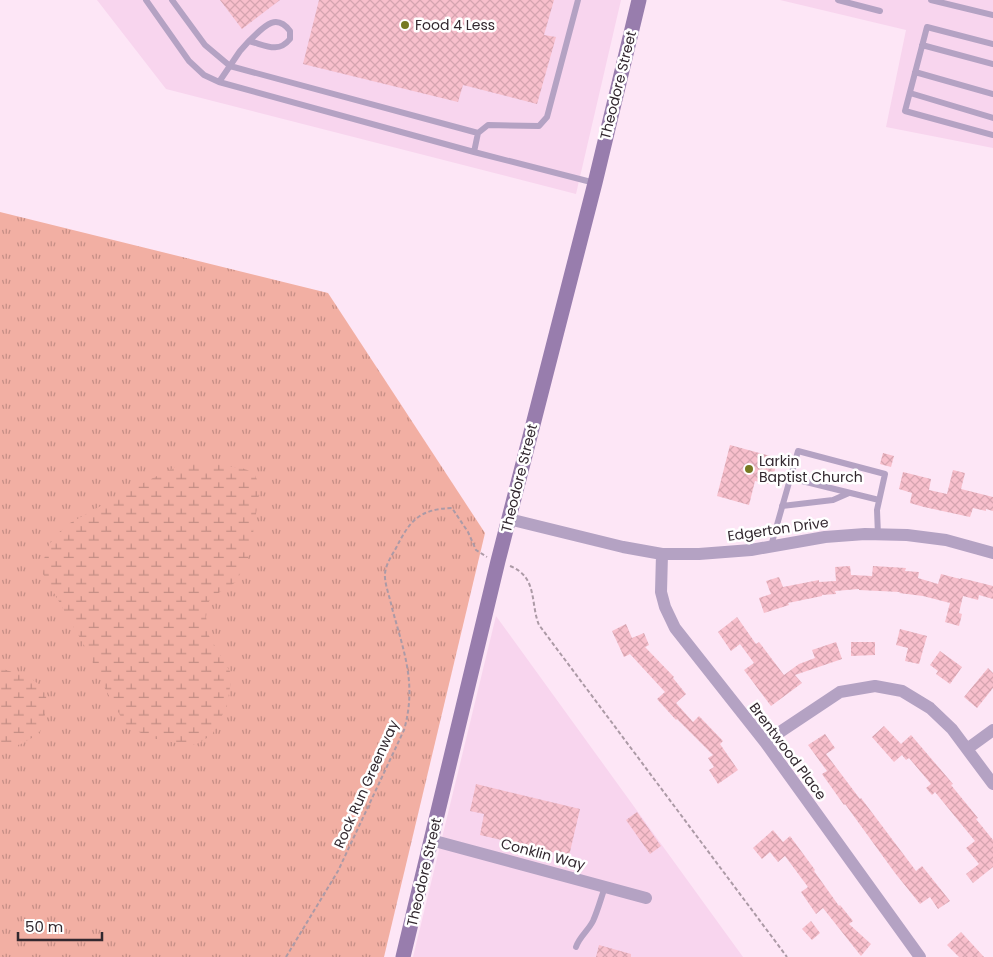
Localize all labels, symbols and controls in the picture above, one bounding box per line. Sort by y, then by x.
place label: Food 4 Less [415,15,495,35]
marker: Food 4 Less [399,19,411,31]
street label: Theodore Street [595,29,641,141]
street label: Theodore Street [496,422,542,534]
place label: Larkin Baptist Church [759,451,863,487]
marker: Larkin Baptist Church [743,463,755,475]
street label: Edgerton Drive [726,512,830,546]
street label: Brentwood Place [745,698,831,804]
street label: Rock Run Greenway [329,717,403,851]
street label: Theodore Street [402,816,446,928]
street label: Conklin Way [499,833,587,875]
scale bar [18,910,101,942]
text: 50 m [25,916,63,937]

